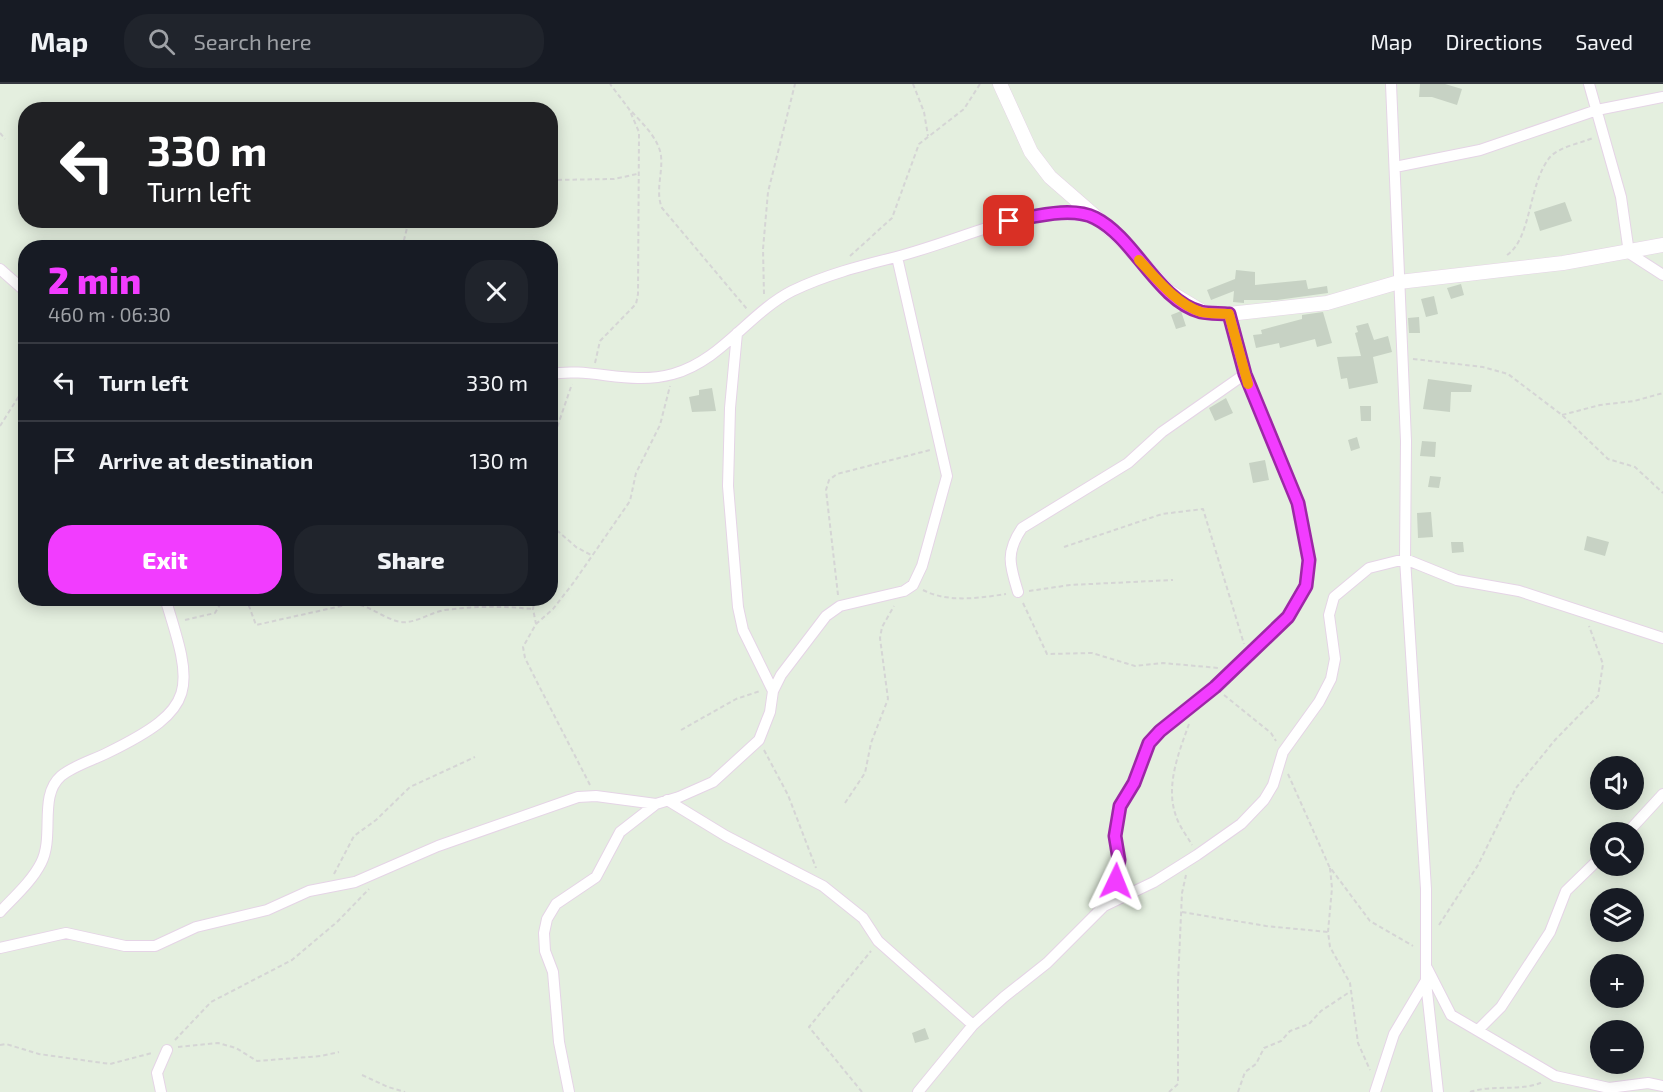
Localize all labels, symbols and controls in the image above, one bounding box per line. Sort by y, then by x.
search box [124,14,544,68]
text: Map [30,24,88,58]
icon: search [145,25,178,58]
text: Search here [193,28,312,54]
text: Map [1370,29,1413,54]
text: Directions [1446,29,1542,54]
text: Saved [1575,29,1633,54]
text: 330 m [147,124,267,174]
icon: left [48,126,126,204]
text: Turn left [147,175,251,207]
pin [983,195,1034,246]
icon: arrive [992,204,1025,237]
text: 2 min [48,258,141,301]
button: close [465,260,528,323]
text: 460 m · 06:30 [48,302,171,326]
icon: left [48,366,81,399]
text: Turn left [99,369,188,395]
text: 330 m [466,369,528,395]
icon: arrive [48,444,81,477]
text: Arrive at destination [99,447,313,473]
text: 130 m [470,447,528,473]
button: Exit [48,525,282,594]
button: Share [294,525,528,594]
map controls [1590,756,1644,1074]
button: sound [1590,756,1644,810]
button: search [1590,822,1644,876]
position arrow [1084,849,1148,913]
button: layers [1590,888,1644,942]
button: + [1590,954,1644,1008]
button: − [1590,1020,1644,1074]

